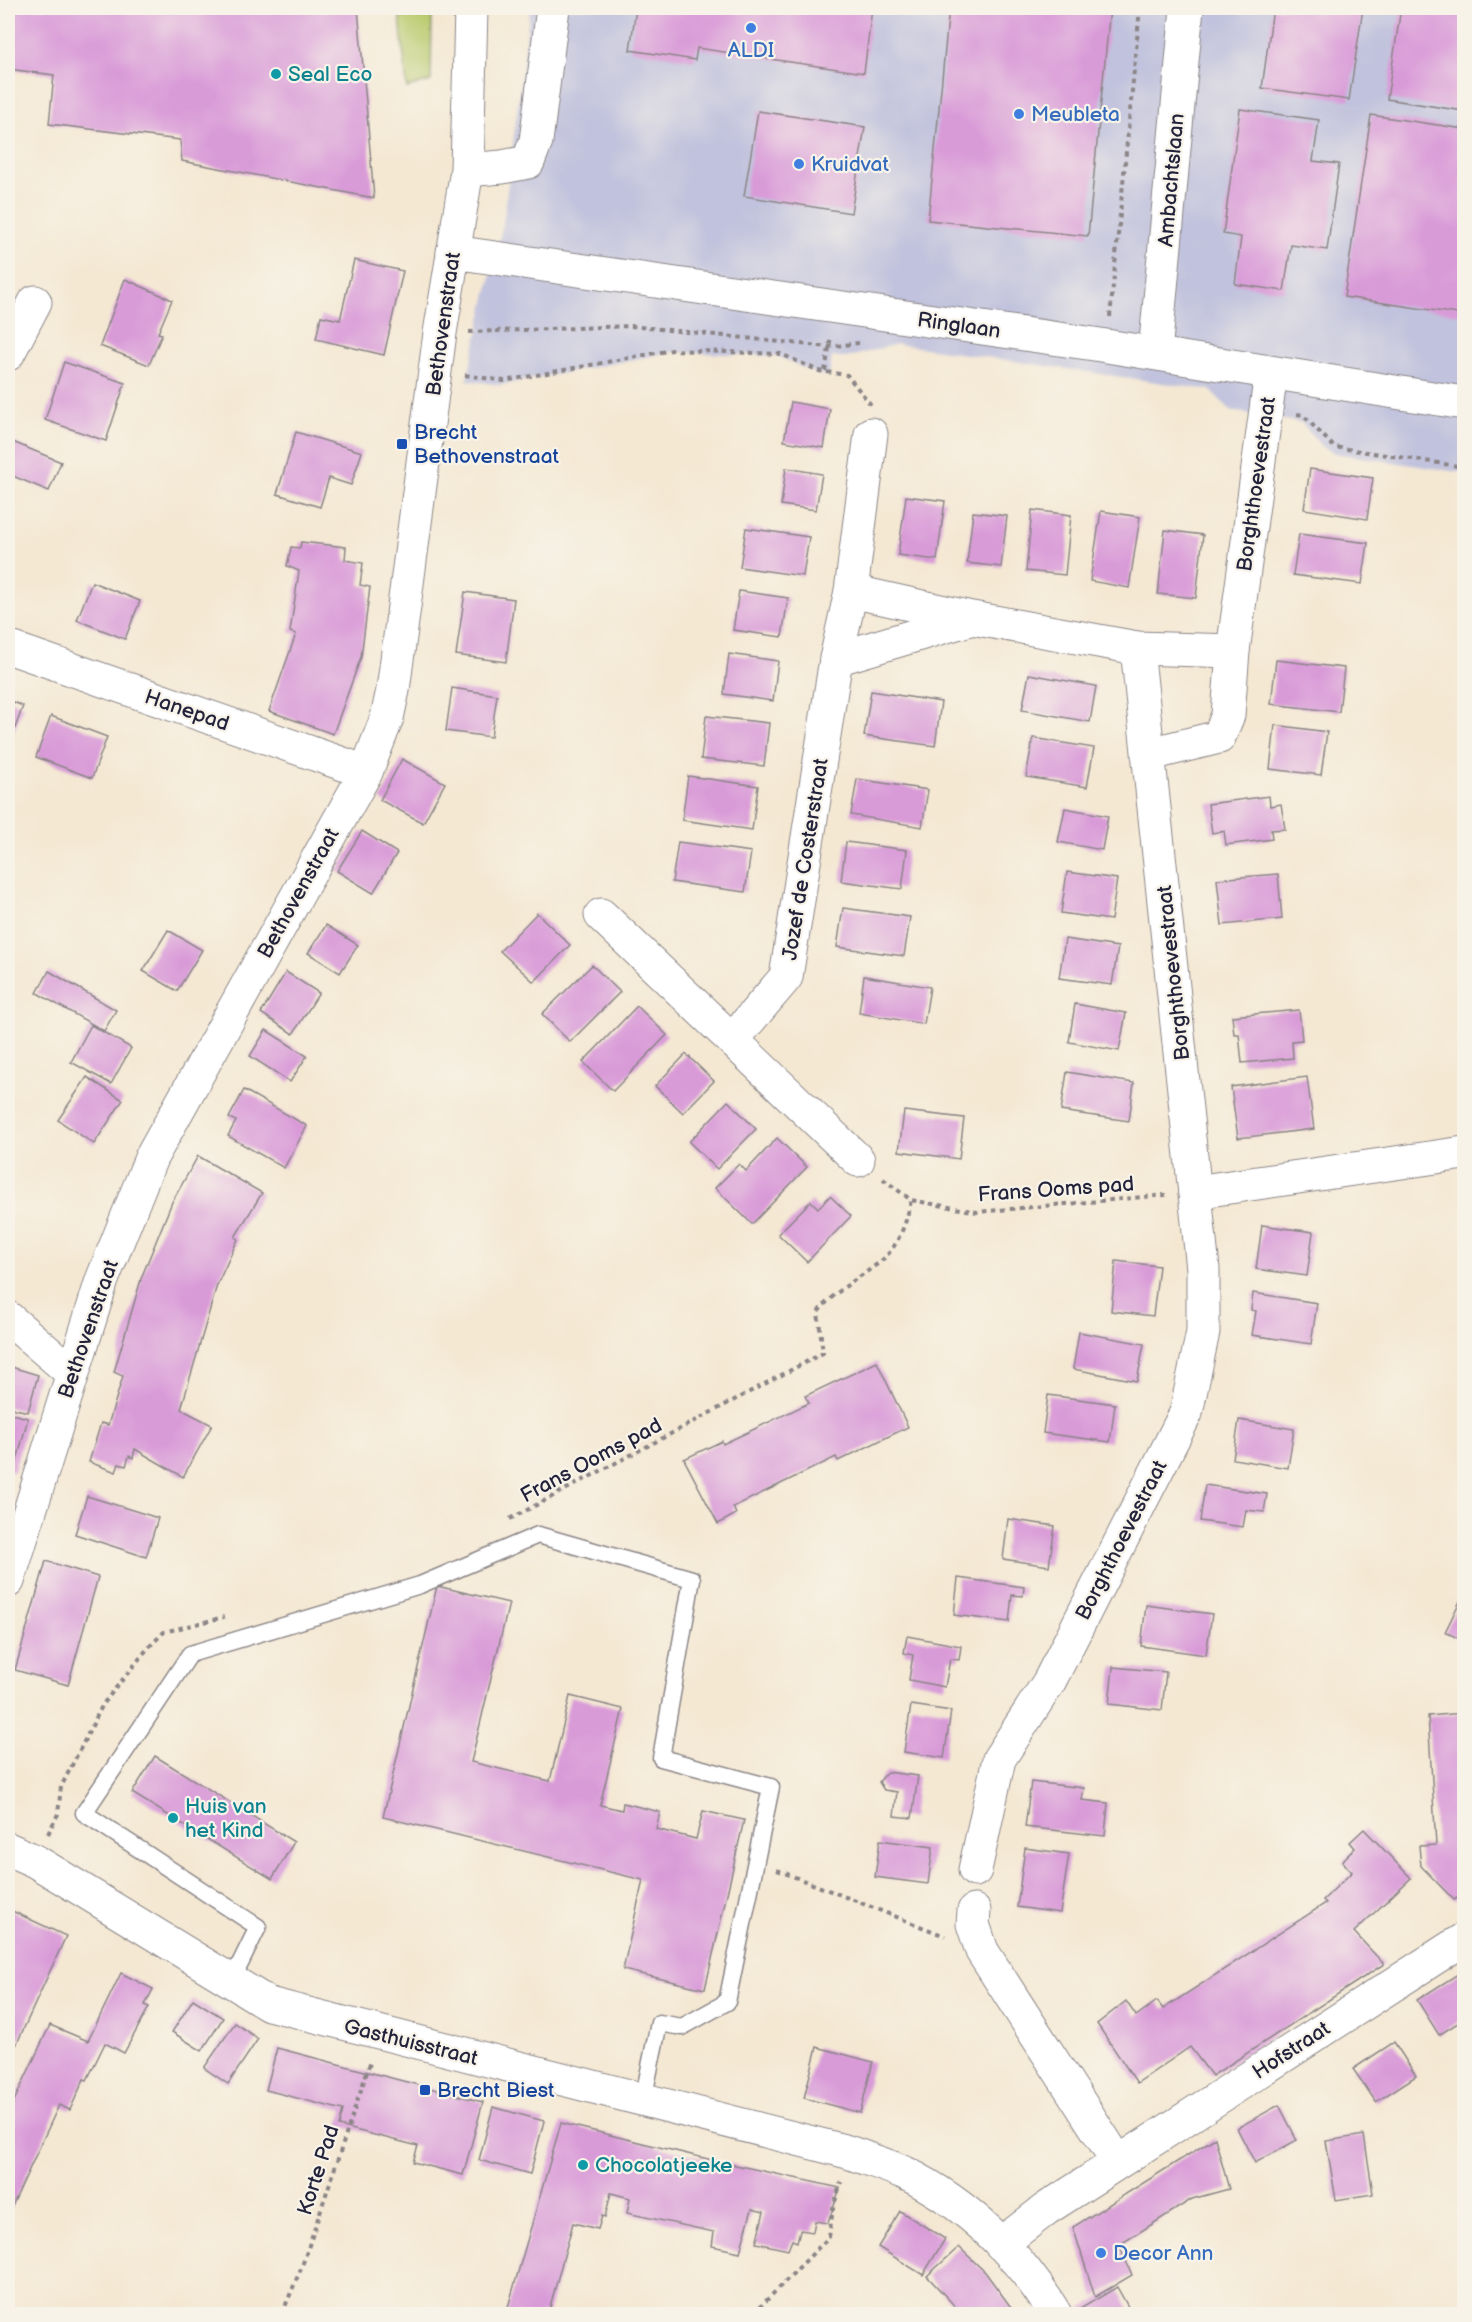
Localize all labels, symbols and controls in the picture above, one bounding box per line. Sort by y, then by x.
marker: ALDI [744,21,758,35]
place label: ALDI [728,38,774,63]
place label: Seal Eco [288,62,372,87]
marker: Seal Eco [269,67,283,81]
place label: Meubleta [1031,102,1120,127]
marker: Meubleta [1012,107,1026,121]
street label: Ambachtslaan [1153,112,1190,248]
place label: Kruidvat [811,152,890,177]
marker: Kruidvat [792,157,806,171]
street label: Bethovenstraat [421,250,466,398]
street label: Ringlaan [916,307,1002,344]
street label: Borghthoevestraat [1232,395,1281,573]
place label: Brecht Bethovenstraat [414,420,560,469]
marker: Brecht Bethovenstraat [395,437,409,451]
street label: Hanepad [141,684,232,737]
street label: Jozef de Costerstraat [777,756,834,962]
street label: Bethovenstraat [252,823,345,963]
street label: Borghthoevestraat [1152,884,1195,1062]
street label: Frans Ooms pad [977,1172,1135,1207]
street label: Bethovenstraat [53,1256,124,1402]
street label: Frans Ooms pad [516,1413,666,1508]
street label: Borghthoevestraat [1070,1456,1173,1624]
place label: Huis van het Kind [185,1794,267,1843]
marker: Huis van het Kind [166,1811,180,1825]
street label: Gasthuisstraat [341,2014,481,2071]
street label: Hofstraat [1248,2016,1335,2085]
place label: Brecht Biest [437,2078,555,2103]
marker: Brecht Biest [418,2083,432,2097]
street label: Korte Pad [292,2122,345,2218]
place label: Chocolatjeeke [595,2153,733,2178]
marker: Chocolatjeeke [576,2158,590,2172]
place label: Decor Ann [1113,2241,1213,2266]
marker: Decor Ann [1094,2246,1108,2260]

